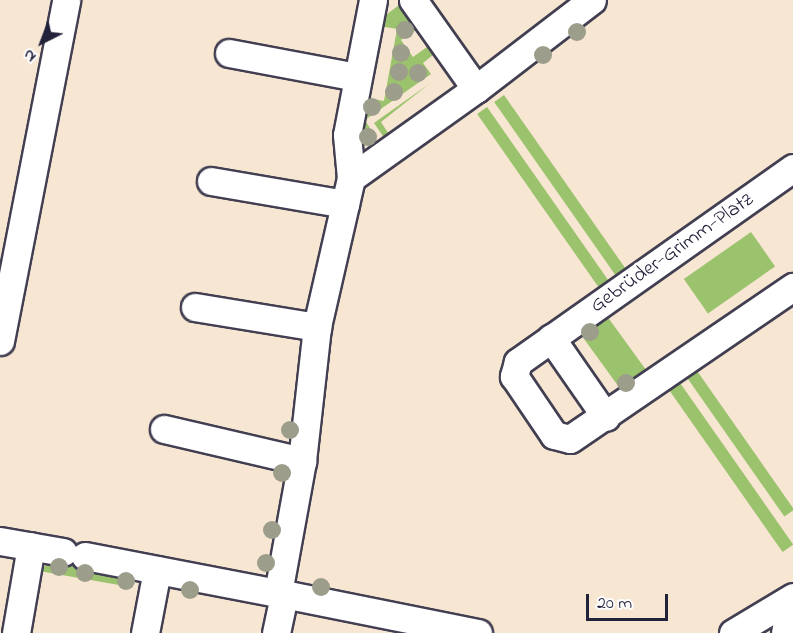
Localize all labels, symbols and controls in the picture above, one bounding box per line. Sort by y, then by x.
north arrow [12,12,72,72]
text: N [18,43,42,68]
street label: Gebrüder-Grimm-Platz [586,187,758,319]
scale bar [589,582,672,620]
text: 20 m [597,591,632,617]

